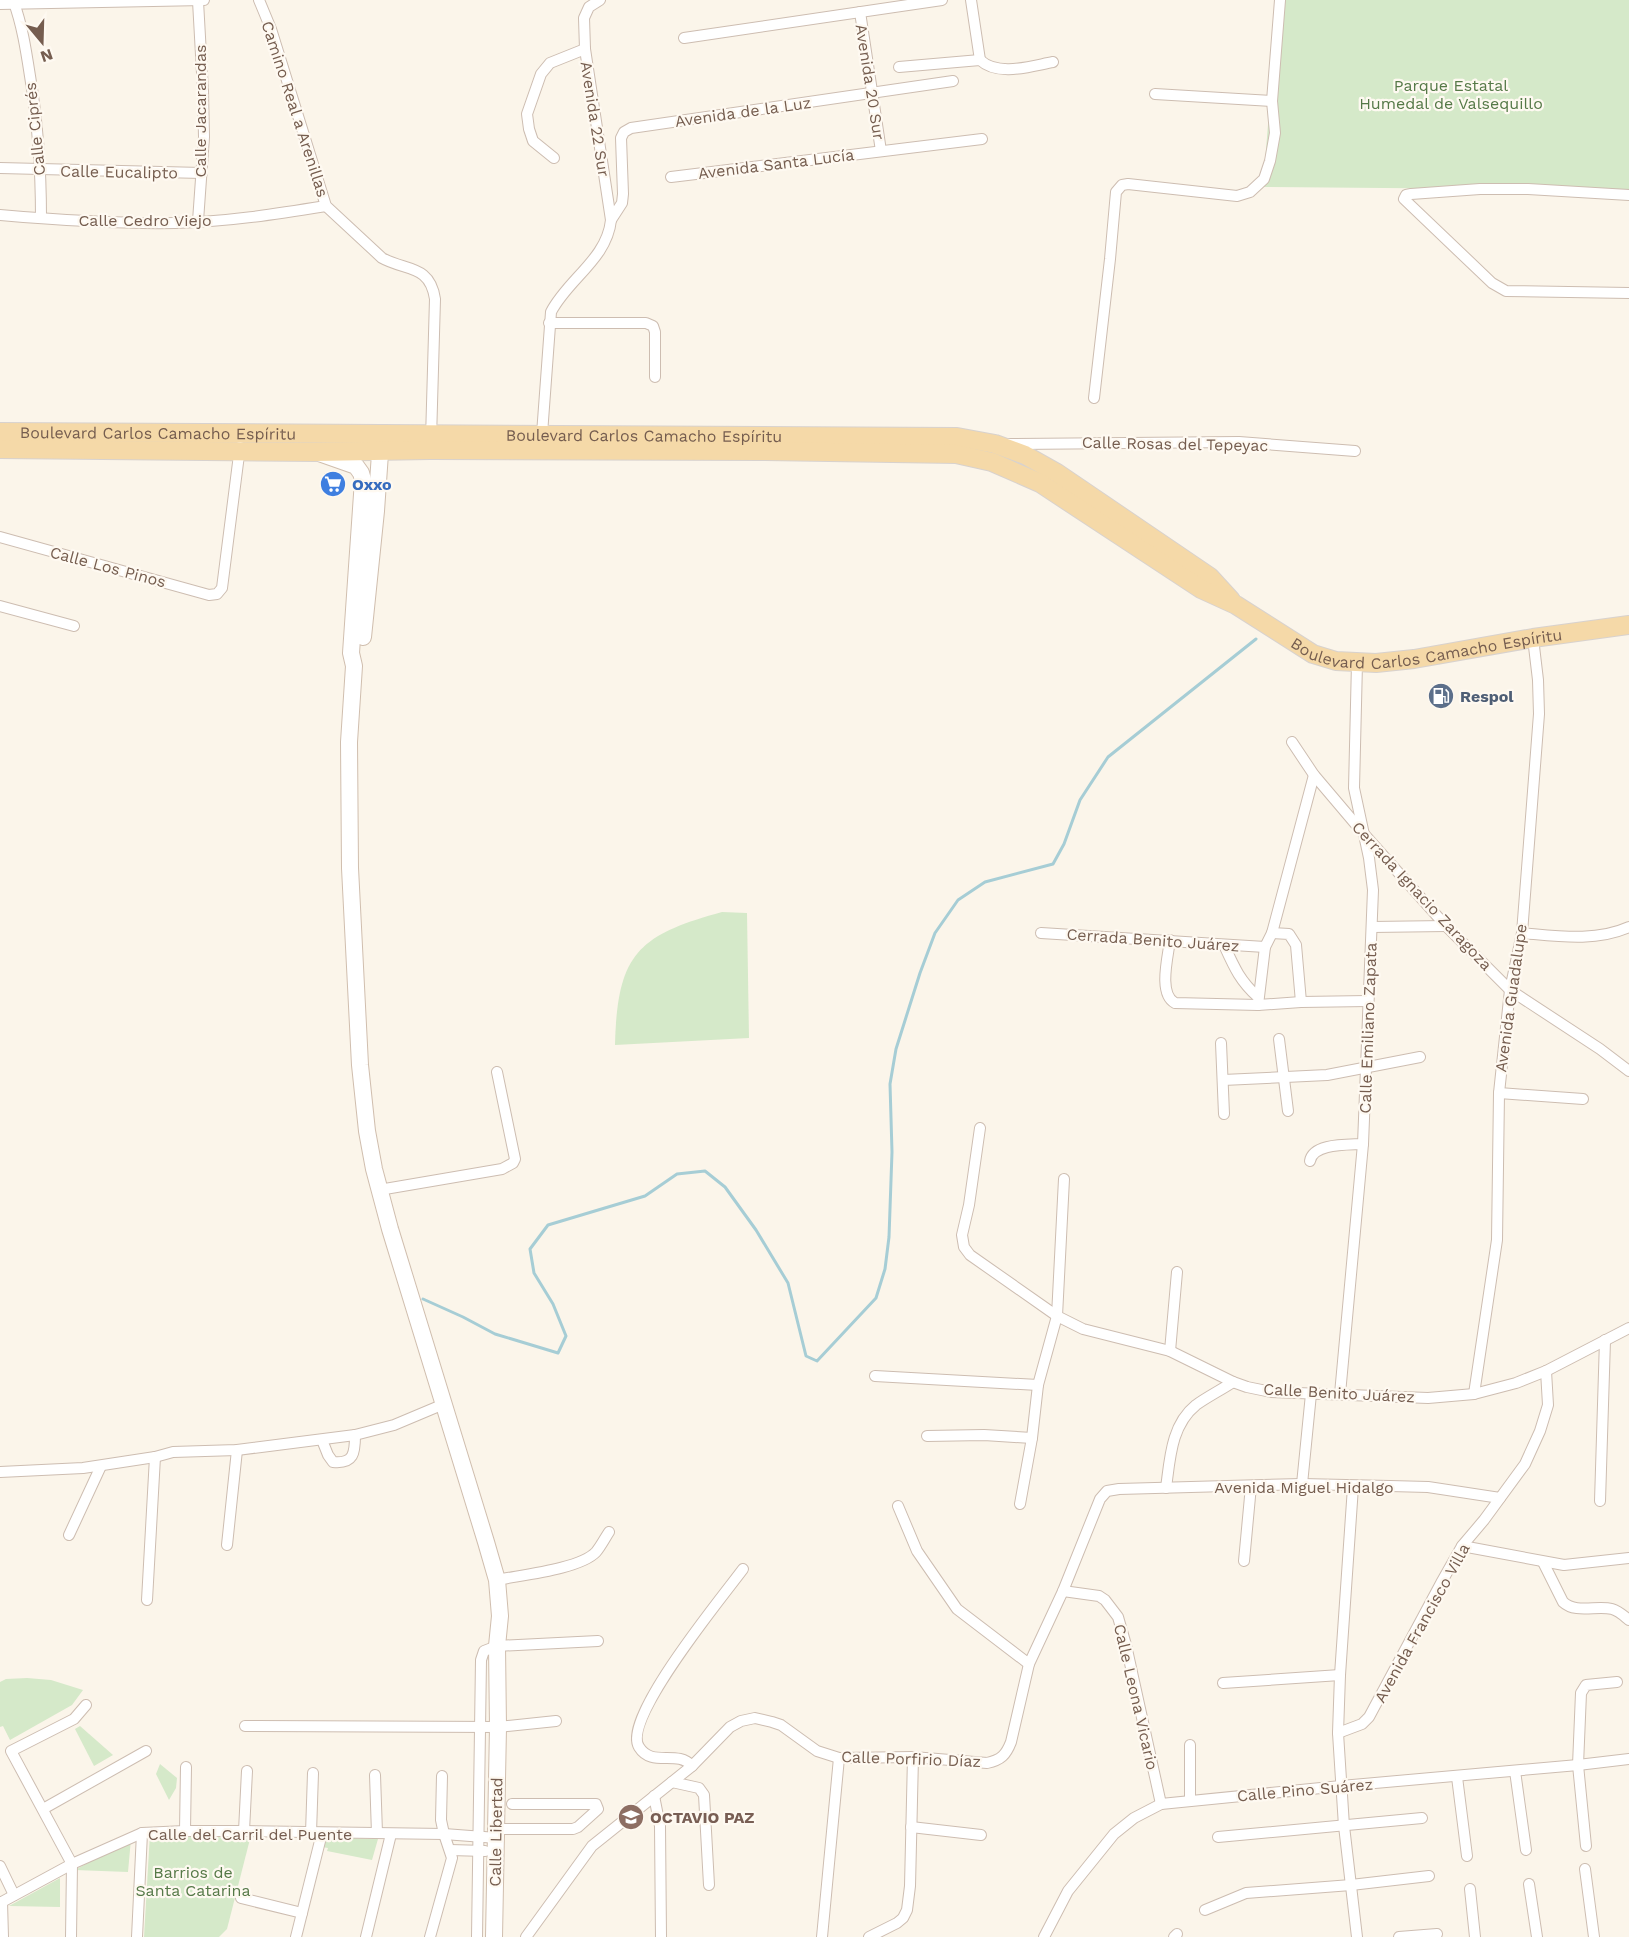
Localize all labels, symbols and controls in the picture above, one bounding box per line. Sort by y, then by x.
north arrow [12,12,72,72]
street label: Camino Real a Arenillas [258,19,332,199]
street label: Avenida 20 Sur [851,23,889,142]
text: N [38,45,55,67]
street label: Calle Jacarandas [191,45,210,177]
street label: Avenida 22 Sur [576,60,614,179]
park label: Parque Estatal Humedal de Valsequillo [1359,76,1543,113]
street label: Calle Ciprés [21,81,49,177]
street label: Avenida de la Luz [674,93,812,131]
street label: Avenida Santa Lucía [697,145,855,183]
street label: Calle Eucalipto [60,161,178,183]
street label: Calle Cedro Viejo [78,211,212,230]
street label: Boulevard Carlos Camacho Espíritu [20,423,296,443]
street label: Boulevard Carlos Camacho Espíritu [506,425,782,446]
street label: Calle Rosas del Tepeyac [1082,433,1268,455]
supermarket icon: Oxxo [318,469,348,499]
place label: Oxxo [352,475,392,494]
street label: Calle Los Pinos [48,542,168,592]
street label: Boulevard Carlos Camacho Espíritu [1290,623,1566,647]
text: Boulevard Carlos Camacho Espíritu [1288,625,1563,673]
fuel station icon: Respol [1426,681,1456,711]
place label: Respol [1460,687,1514,706]
street label: Cerrada Ignacio Zaragoza [1348,818,1496,974]
street label: Avenida Guadalupe [1491,923,1531,1073]
street label: Cerrada Benito Juárez [1066,924,1240,956]
street label: Calle Emiliano Zapata [1356,942,1380,1114]
street label: Calle Benito Juárez [1263,1380,1415,1406]
street label: Avenida Miguel Hidalgo [1214,1478,1394,1497]
street label: Avenida Francisco Villa [1370,1540,1474,1706]
street label: Calle Leona Vicario [1110,1622,1162,1772]
street label: Calle Porfirio Díaz [841,1747,981,1771]
street label: Calle Pino Suárez [1236,1775,1374,1805]
street label: Calle Libertad [486,1777,506,1887]
school or university icon: OCTAVIO PAZ [616,1802,646,1832]
place label: OCTAVIO PAZ [650,1808,754,1827]
street label: Calle del Carril del Puente [148,1825,352,1844]
park label: Barrios de Santa Catarina [135,1863,251,1900]

